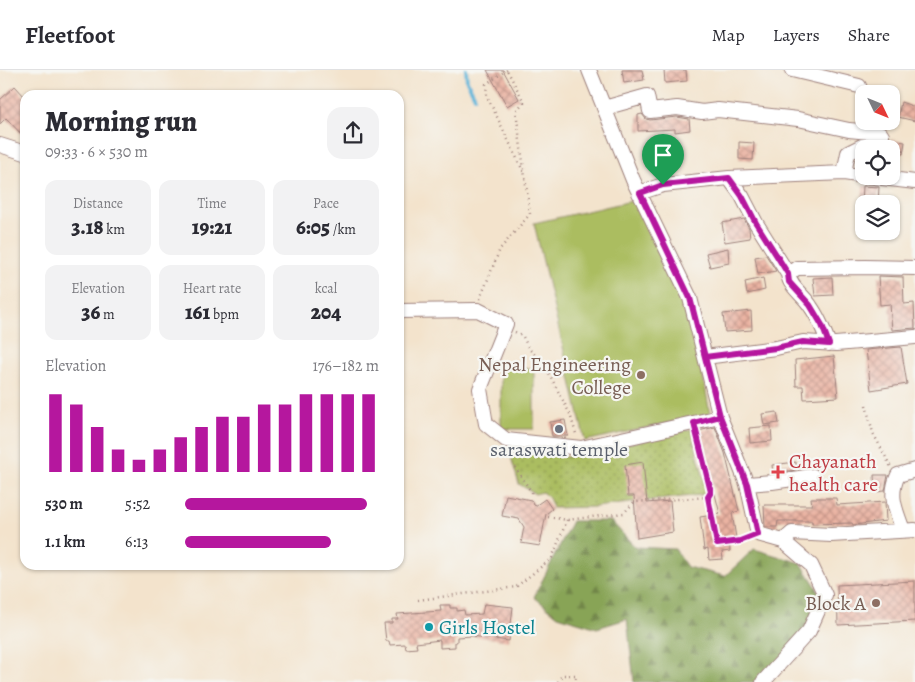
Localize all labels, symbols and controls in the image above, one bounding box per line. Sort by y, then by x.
text: Fleetfoot [25,19,115,51]
text: Map [712,23,745,47]
text: Layers [773,23,820,47]
text: Share [848,23,890,47]
north arrow [855,85,900,130]
map controls [855,85,900,240]
text: Morning run [45,103,197,141]
button: share [327,107,379,159]
pin [642,134,684,185]
button: locate [855,140,900,185]
text: 09:33 · 6 × 530 m [45,141,148,163]
icon: arrive [649,141,677,169]
text: Distance [73,194,123,213]
text: Time [197,194,227,213]
text: Pace [313,194,339,213]
button: layers [855,195,900,240]
text: 3.18 [71,213,103,241]
text: 19:21 [192,213,232,241]
text: 6:05 [296,213,330,241]
text: km [103,220,125,239]
text: /km [330,220,356,239]
text: Elevation [71,279,125,298]
text: Heart rate [183,279,241,298]
text: kcal [315,279,337,298]
text: 36 [81,298,100,326]
text: 161 [185,298,210,326]
text: 204 [311,298,341,326]
text: m [100,305,115,324]
text: bpm [210,305,239,324]
place label: Nepal Engineering College [478,351,631,401]
text: Elevation [45,355,106,377]
text: 176–182 m [312,355,379,377]
marker: Nepal Engineering College [635,369,647,381]
marker: saraswati temple [553,423,565,435]
place label: saraswati temple [490,436,628,463]
place label: Chayanath health care [789,448,878,498]
marker: Chayanath health care [771,465,785,479]
text: 530 m [45,493,83,515]
text: 5:52 [125,493,150,515]
text: 1.1 km [45,531,85,553]
text: 6:13 [125,531,148,553]
place label: Block A [805,590,866,617]
marker: Block A [870,597,882,609]
place label: Girls Hostel [439,614,535,641]
marker: Girls Hostel [423,621,435,633]

